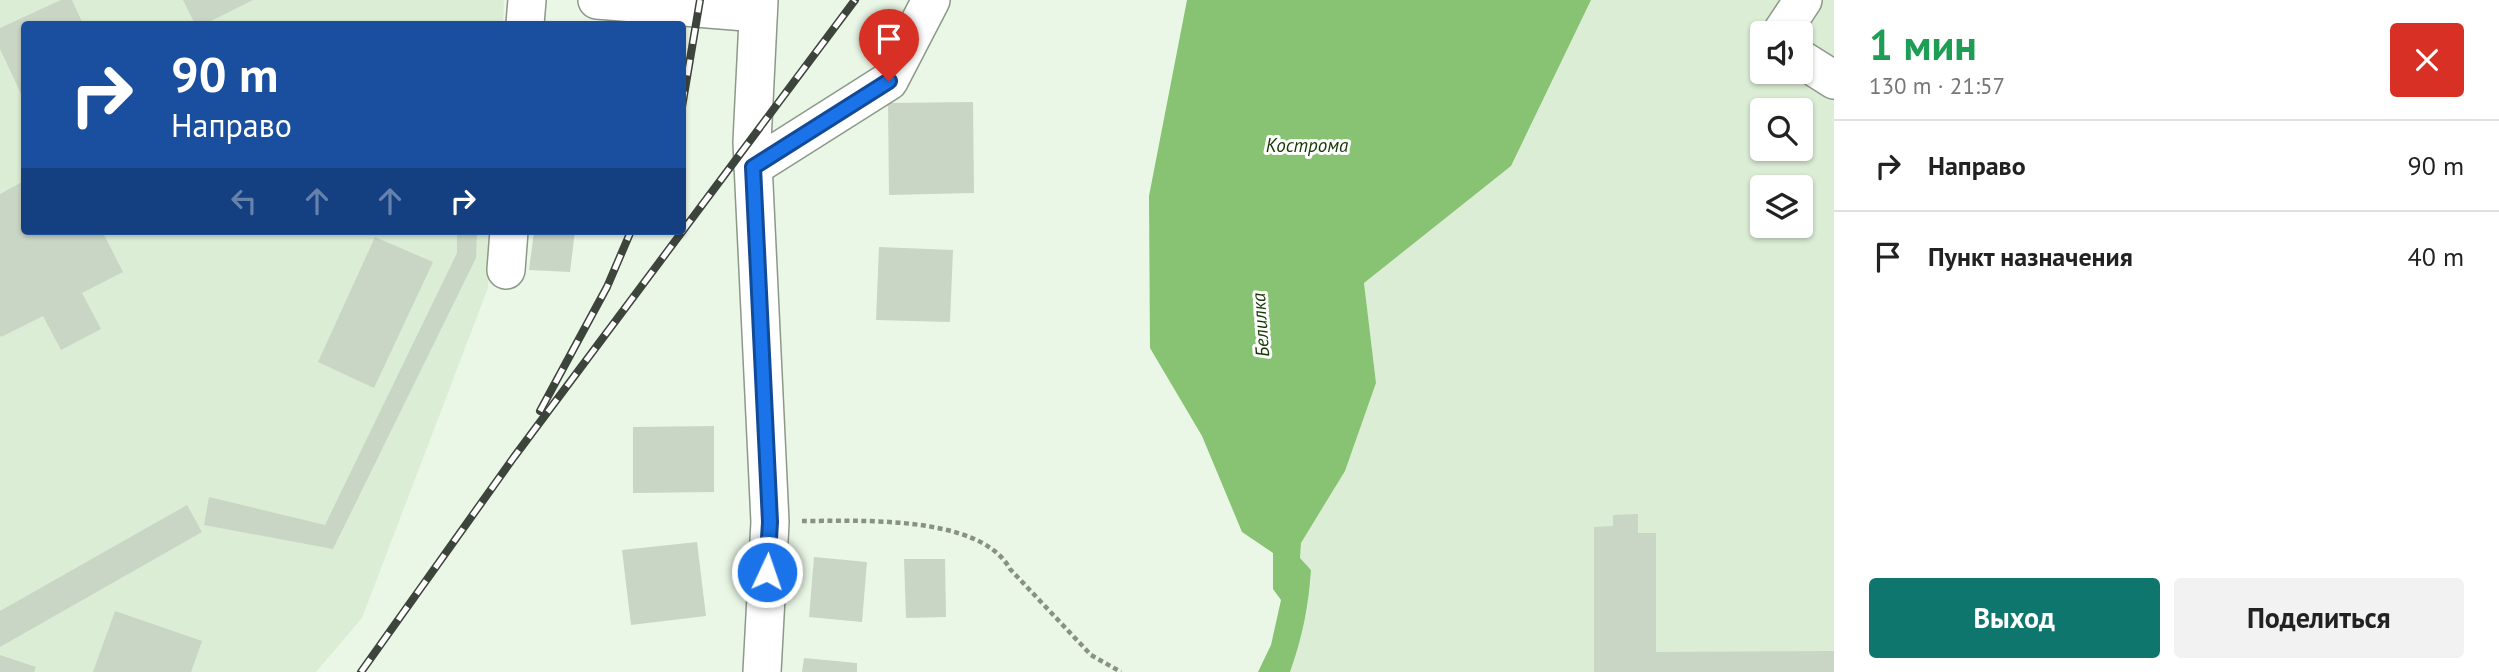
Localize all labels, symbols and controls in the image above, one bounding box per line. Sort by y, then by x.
pin [859,9,919,81]
text: 1 мин [1869,17,1977,72]
icon: arrive [870,20,908,58]
map controls [1750,21,1813,238]
button: sound [1750,21,1813,84]
button: close [2390,23,2464,97]
text: 90 m [171,42,278,106]
icon: right [56,49,147,140]
text: 130 m · 21:57 [1869,71,2005,100]
button: search [1750,98,1813,161]
text: Направо [171,104,292,146]
water label: Кострома [1266,133,1349,157]
icon: right [1869,147,1907,185]
text: Направо [1928,149,2026,182]
text: 90 m [2408,149,2464,182]
button: layers [1750,175,1813,238]
icon: left [225,182,263,220]
icon: ahead [298,182,336,220]
icon: ahead [371,182,409,220]
icon: right [444,182,482,220]
icon: arrive [1869,238,1907,276]
text: Пункт назначения [1928,240,2133,273]
text: 40 m [2408,240,2464,273]
water label: Белилка [1246,291,1274,358]
position arrow [730,535,804,609]
button: Выход [1869,578,2160,658]
button: Поделиться [2174,578,2464,658]

